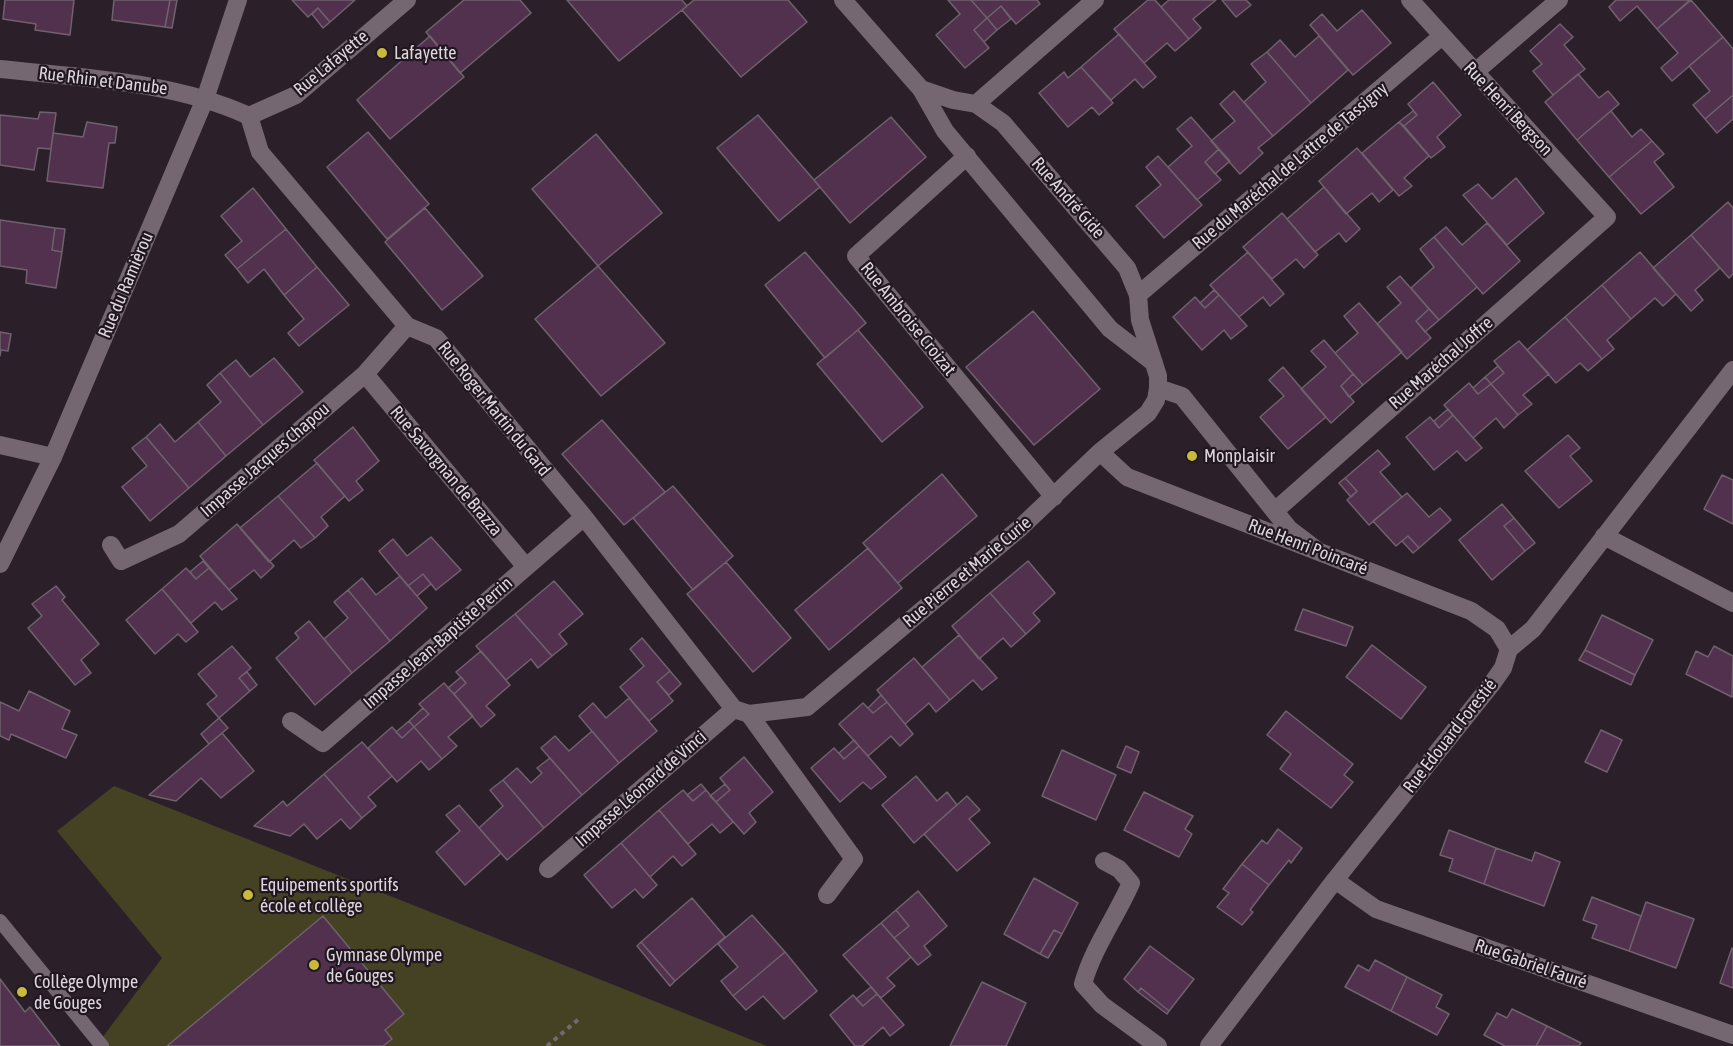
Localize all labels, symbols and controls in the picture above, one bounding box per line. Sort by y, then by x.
street label: Rue Lafayette [289,26,373,100]
place label: Lafayette [394,42,456,64]
marker: Lafayette [375,46,389,60]
street label: Rue Henri Bergson [1459,58,1557,160]
street label: Rue Rhin et Danube [37,62,169,100]
street label: Rue du Maréchal de Lattre de Tassigny [1188,78,1392,254]
street label: Rue André Gide [1027,153,1109,243]
street label: Rue du Ramièrou [94,229,158,341]
street label: Rue Ambroise Croizat [856,258,960,380]
street label: Rue Maréchal Joffre [1385,312,1497,414]
street label: Rue Roger Martin du Gard [433,337,555,481]
street label: Impasse Jacques Chapou [196,398,334,522]
street label: Rue Savorgnan de Brazza [385,402,507,540]
place label: Monplaisir [1204,445,1275,467]
marker: Monplaisir [1185,449,1199,463]
street label: Rue Pierre et Marie Curie [898,512,1036,632]
street label: Rue Henri Poincaré [1245,514,1371,580]
street label: Impasse Jean-Baptiste Perrin [359,572,517,714]
street label: Rue Edouard Forestié [1399,675,1501,797]
street label: Impasse Léonard de Vinci [571,726,711,852]
place label: Equipements sportifs école et collège [260,874,399,916]
marker: Equipements sportifs école et collège [241,888,255,902]
street label: Rue Gabriel Fauré [1472,935,1590,993]
place label: Gymnase Olympe de Gouges [326,944,442,986]
marker: Gymnase Olympe de Gouges [307,958,321,972]
place label: Collège Olympe de Gouges [34,971,138,1014]
marker: Collège Olympe de Gouges [15,985,29,999]

